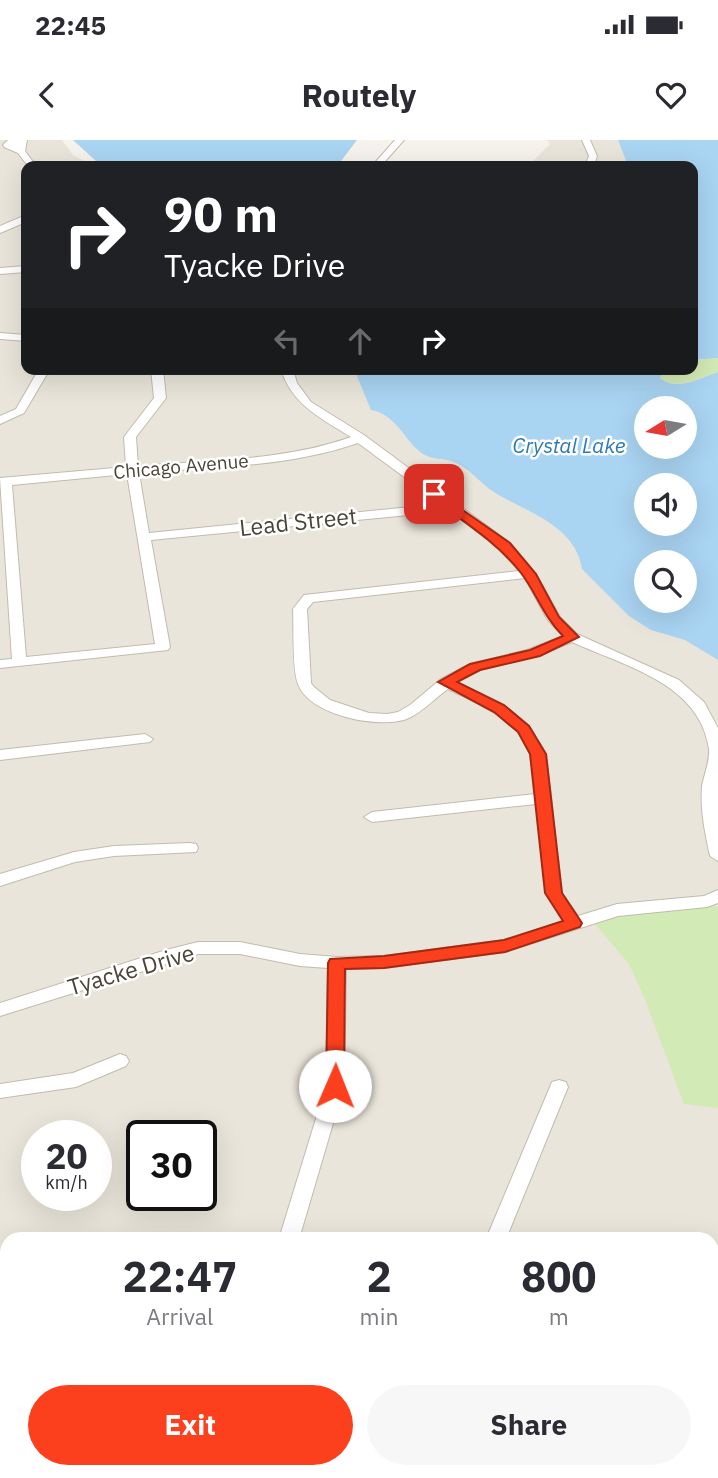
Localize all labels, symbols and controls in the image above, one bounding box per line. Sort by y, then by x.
text: 22:45 [35,8,106,42]
text: Routely [302,74,416,116]
icon: back [28,76,66,114]
icon: heart [652,76,690,114]
text: 90 m [164,182,278,245]
icon: right [49,189,140,280]
text: Tyacke Drive [164,244,345,286]
icon: left [268,322,306,360]
icon: ahead [341,322,379,360]
icon: right [414,322,452,360]
north arrow [634,396,696,458]
map controls [634,396,697,613]
water label: Crystal Lake [513,431,626,459]
street label: Chicago Avenue [112,448,250,484]
pin [404,464,464,524]
button: sound [634,473,697,536]
icon: arrive [415,475,453,513]
street label: Lead Street [238,500,358,542]
button: search [634,550,697,613]
street label: Tyacke Drive [64,937,198,1001]
position arrow [298,1049,372,1123]
speed limit sign: 30 [126,1120,217,1211]
text: 20 [45,1133,88,1179]
text: km/h [45,1171,88,1194]
text: 22:47 [122,1249,237,1304]
text: 2 [366,1249,392,1304]
text: 800 [521,1249,597,1304]
text: Arrival [146,1301,213,1331]
text: min [360,1301,398,1331]
text: m [549,1301,569,1331]
button: Exit [28,1385,353,1465]
button: Share [367,1385,691,1465]

